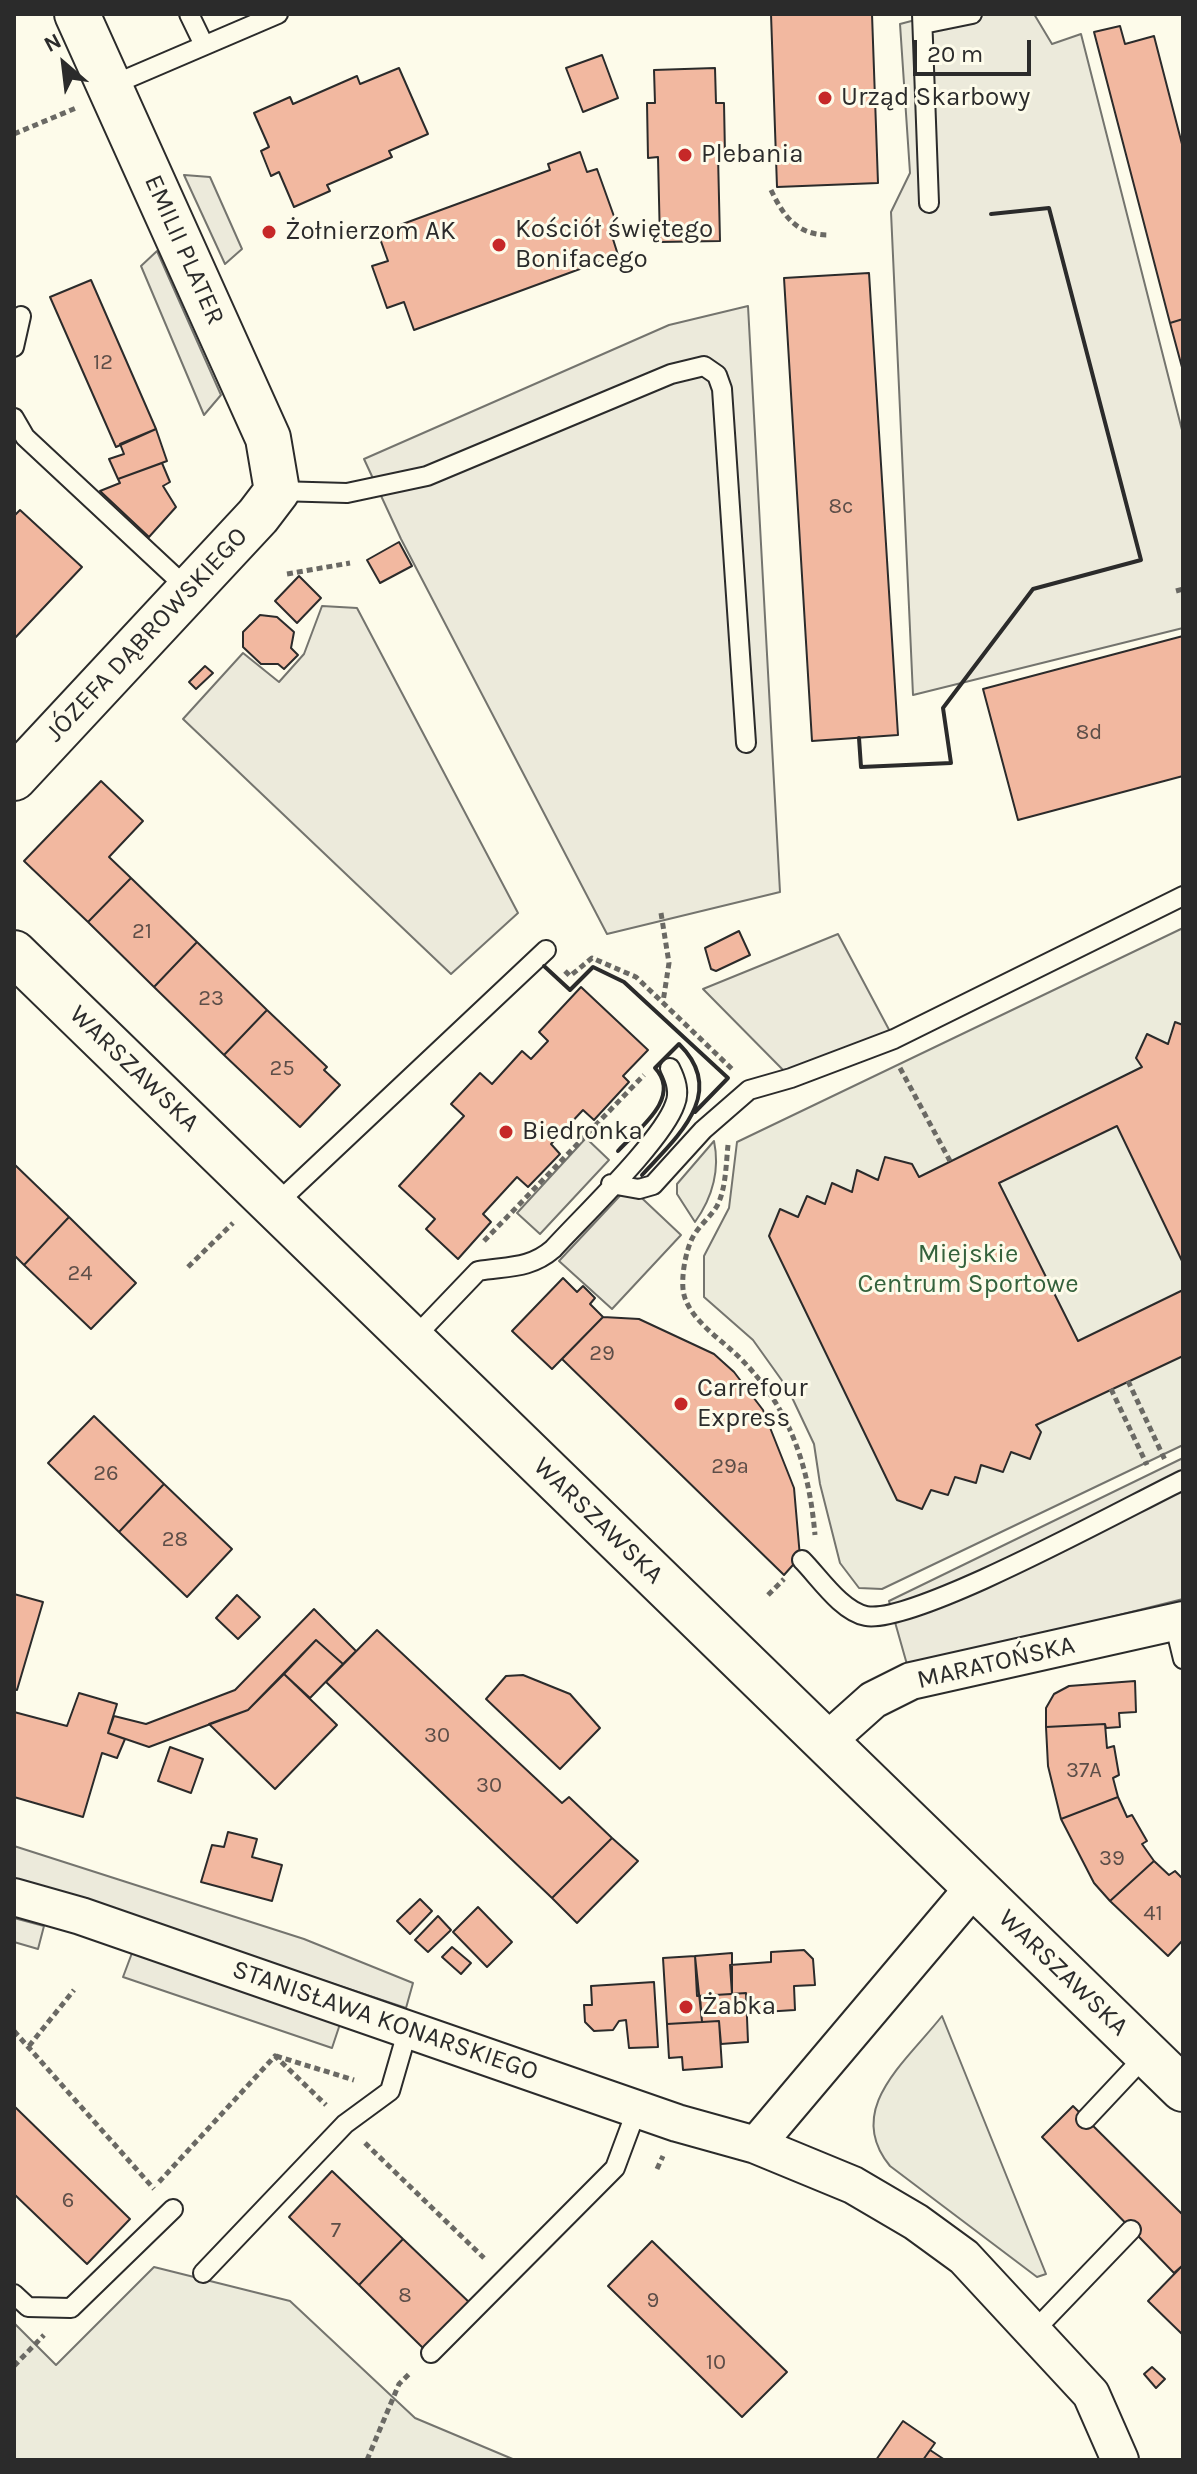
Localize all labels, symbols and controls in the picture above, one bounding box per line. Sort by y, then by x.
north arrow [24,24,104,104]
scale bar [917,24,1035,74]
text: N [40,28,66,58]
text: 20 m [927,40,983,68]
place label: Urząd Skarbowy [841,82,1030,114]
marker: Urząd Skarbowy [816,89,834,107]
place label: Plebania [701,139,803,171]
marker: Plebania [676,146,694,164]
street label: EMILII PLATER [137,170,231,330]
place label: Kościół świętego Bonifacego [515,214,713,276]
place label: Żołnierzom AK [285,216,456,248]
marker: Żołnierzom AK [260,223,278,241]
marker: Kościół świętego Bonifacego [490,236,508,254]
house number: 12 [93,350,113,376]
house number: 8c [829,494,853,520]
street label: JÓZEFA DĄBROWSKIEGO [40,521,254,749]
house number: 8d [1076,720,1102,746]
house number: 21 [132,919,152,945]
house number: 23 [198,986,224,1012]
street label: WARSZAWSKA [63,999,205,1139]
house number: 25 [269,1056,295,1082]
place label: Biedronka [522,1116,643,1148]
marker: Biedronka [497,1123,515,1141]
park label: Miejskie Centrum Sportowe [857,1239,1079,1300]
house number: 24 [67,1261,93,1287]
house number: 29 [589,1341,615,1367]
place label: Carrefour Express [697,1373,808,1434]
marker: Carrefour Express [672,1395,690,1413]
street label: WARSZAWSKA [527,1451,669,1591]
house number: 29a [711,1454,749,1480]
house number: 26 [93,1461,119,1487]
house number: 28 [162,1527,188,1553]
street label: MARATOŃSKA [914,1630,1078,1696]
house number: 30 [424,1723,450,1749]
house number: 37A [1066,1758,1102,1784]
house number: 30 [476,1773,502,1799]
house number: 39 [1099,1846,1125,1872]
house number: 41 [1143,1901,1163,1927]
street label: WARSZAWSKA [992,1903,1134,2043]
street label: STANISŁAWA KONARSKIEGO [228,1954,542,2088]
place label: Żabka [702,1991,776,2023]
marker: Żabka [677,1998,695,2016]
house number: 6 [62,2188,74,2214]
house number: 7 [331,2218,341,2244]
house number: 8 [398,2283,412,2309]
house number: 9 [647,2288,659,2314]
house number: 10 [706,2350,726,2376]

